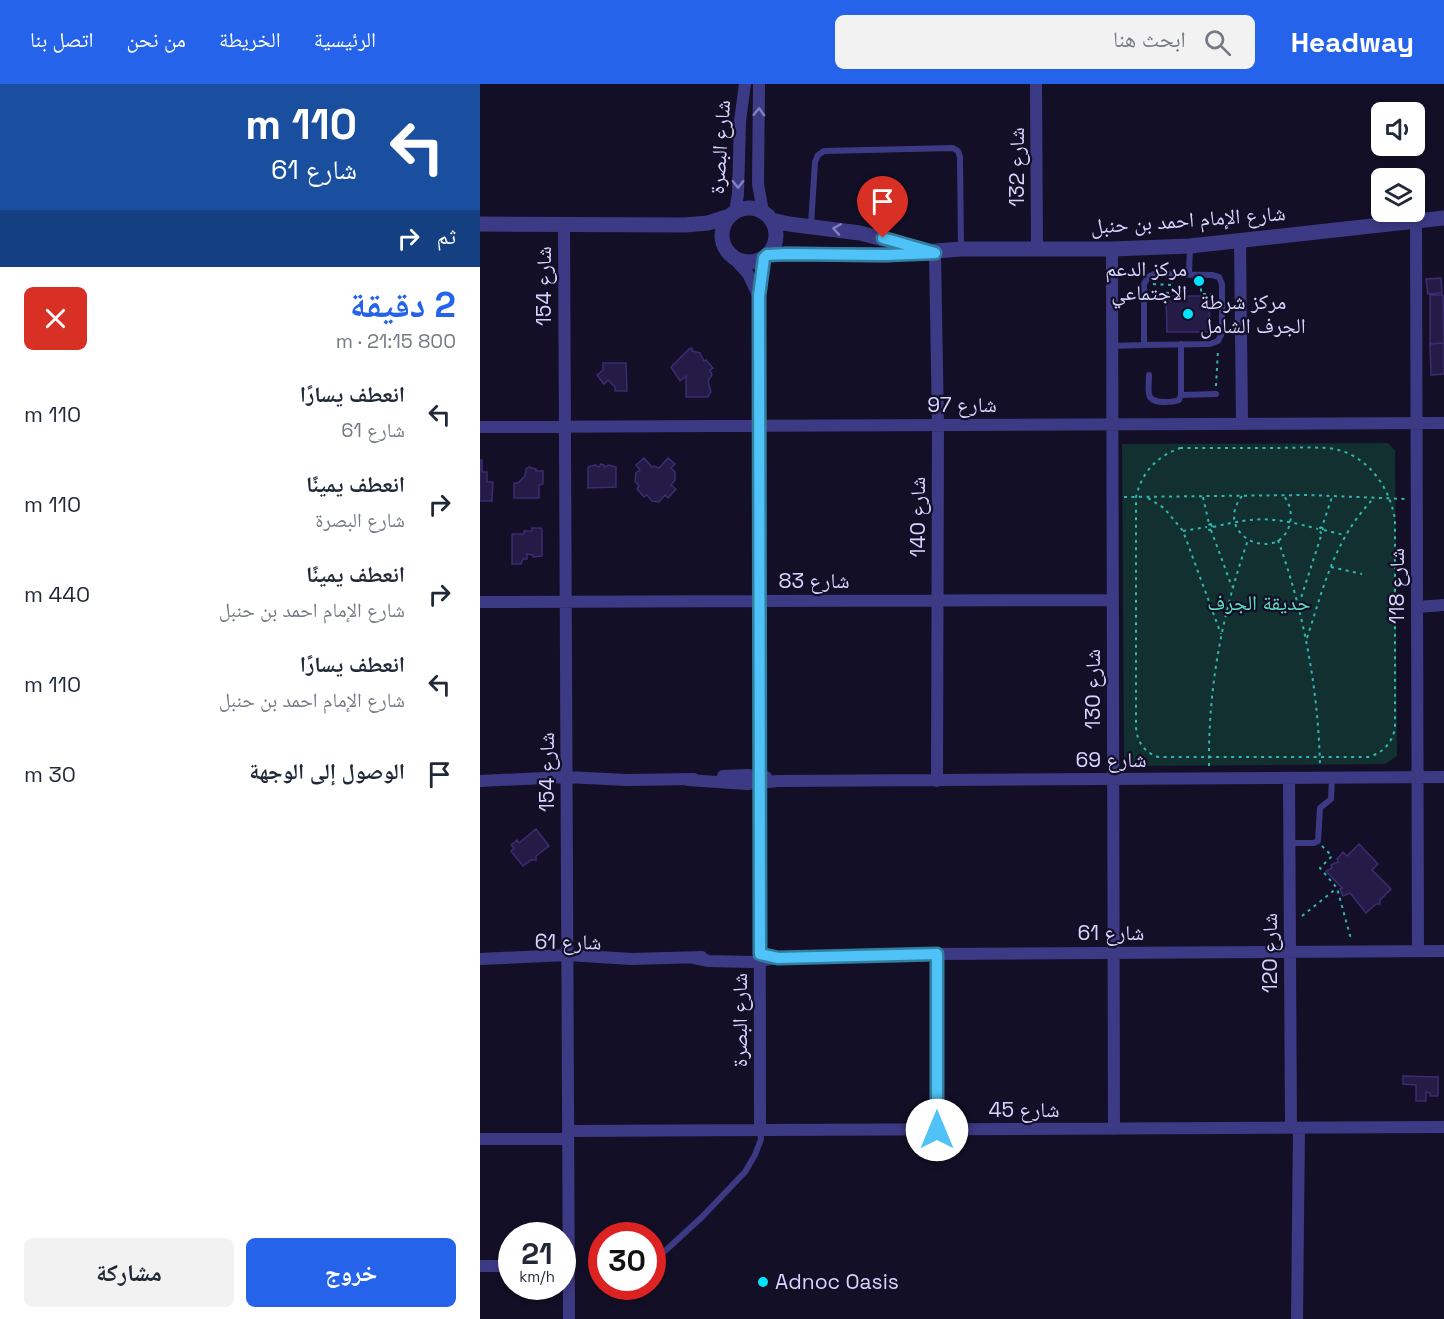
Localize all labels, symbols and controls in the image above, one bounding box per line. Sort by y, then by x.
search box [835,15,1255,69]
text: Headway [1291,24,1414,60]
text: ابحث هنا [1113,25,1186,53]
text: اتصل بنا [30,26,94,53]
text: من نحن [127,26,186,53]
text: الخريطة [219,26,281,53]
text: الرئيسية [314,26,376,53]
icon: search [1201,26,1234,59]
text: 110 m [245,98,357,151]
street label: شارع البصرة [703,99,736,195]
map controls [1371,102,1425,222]
button: sound [1371,102,1425,156]
one-way arrow [752,107,765,116]
icon: left [378,108,456,186]
street label: شارع 132 [1003,127,1030,207]
text: شارع 61 [271,152,357,187]
button: layers [1371,168,1425,222]
pin [857,176,908,238]
one-way arrow [732,180,744,189]
icon: arrive [866,185,899,218]
street label: شارع الإمام احمد بن حنبل [1089,199,1287,241]
icon: right [392,222,425,255]
text: ثم [437,222,456,250]
one-way arrow [833,223,843,236]
street label: شارع 154 [530,246,557,326]
place label: مركز الدعم الاجتماعي [1105,255,1187,309]
marker: مركز الدعم الاجتماعي [1192,274,1206,288]
text: 2 دقيقة [350,282,456,328]
button: close [24,287,87,350]
place label: مركز شرطة الجرف الشامل [1200,288,1306,339]
marker: مركز شرطة الجرف الشامل [1181,307,1195,321]
text: 800 m · 21:15 [336,328,456,354]
text: انعطف يسارًا [300,380,405,408]
street label: شارع 97 [927,391,997,418]
icon: left [423,398,456,431]
text: 110 m [24,400,81,428]
text: شارع 61 [341,417,405,443]
text: انعطف يمينًا [306,470,405,498]
street label: شارع 140 [904,477,931,557]
icon: right [423,488,456,521]
text: 110 m [24,490,81,518]
text: شارع البصرة [315,507,405,533]
street label: شارع 118 [1383,548,1410,624]
text: انعطف يمينًا [306,560,405,588]
street label: شارع 83 [778,567,850,594]
icon: right [423,578,456,611]
text: 440 m [24,580,90,608]
park label: حديقة الجرف [1207,589,1311,616]
text: شارع الإمام احمد بن حنبل [219,597,405,623]
street label: شارع 130 [1079,649,1106,729]
text: انعطف يسارًا [300,650,405,678]
icon: left [423,668,456,701]
text: 110 m [24,670,81,698]
text: شارع الإمام احمد بن حنبل [219,687,405,713]
street label: شارع 154 [533,732,560,812]
street label: شارع 69 [1075,746,1147,773]
text: الوصول إلى الوجهة [249,757,405,785]
icon: arrive [423,758,456,791]
text: 30 m [24,760,76,788]
street label: شارع 120 [1256,913,1283,993]
street label: شارع 61 [1078,919,1144,946]
street label: شارع 61 [534,927,602,956]
street label: شارع البصرة [726,973,753,1067]
street label: شارع 45 [988,1096,1060,1123]
position arrow [905,1098,969,1162]
speed limit sign: 30 [588,1222,666,1300]
text: 21 [521,1234,553,1273]
button: مشاركة [24,1238,234,1307]
button: خروج [246,1238,456,1307]
text: km/h [519,1267,555,1286]
place label: Adnoc Oasis [775,1268,899,1295]
marker: Adnoc Oasis [756,1275,770,1289]

